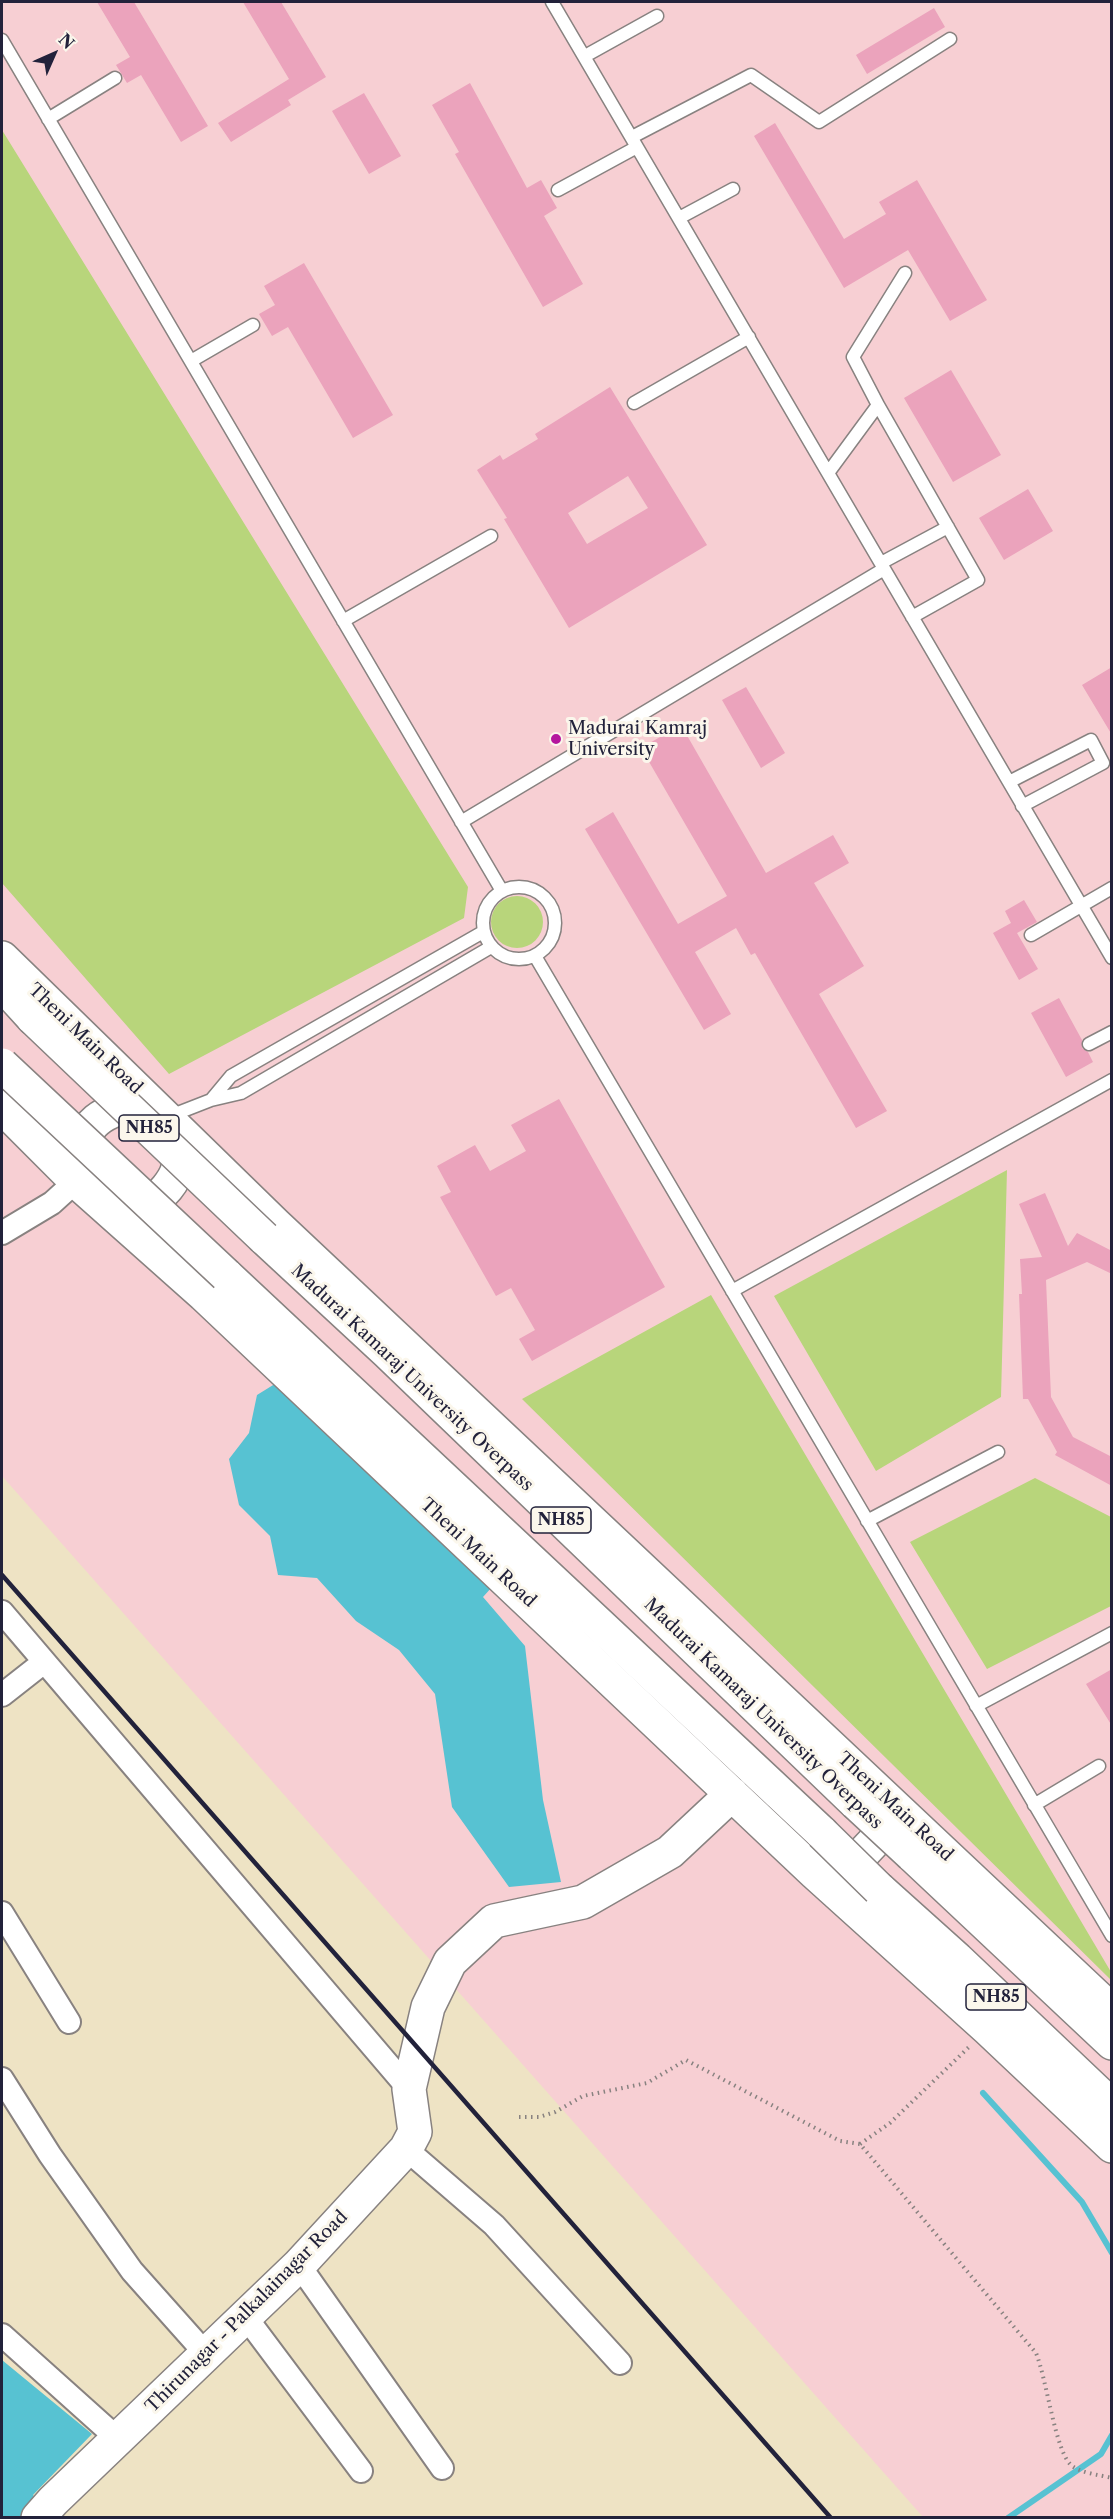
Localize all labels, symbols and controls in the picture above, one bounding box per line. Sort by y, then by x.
north arrow [24,24,84,84]
text: N [55,29,79,53]
place label: Madurai Kamraj University [568,718,707,760]
marker: Madurai Kamraj University [549,732,563,746]
street label: Theni Main Road [24,979,146,1099]
road number: NH85 [119,1115,179,1141]
street label: Madurai Kamaraj University Overpass [287,1260,537,1496]
street label: Theni Main Road [416,1494,540,1612]
road number: NH85 [531,1507,591,1533]
street label: Madurai Kamaraj University Overpass [639,1594,887,1834]
street label: Theni Main Road [833,1748,957,1866]
road number: NH85 [966,1984,1026,2010]
street label: Thirunagar - Palkalainagar Road [141,2206,353,2418]

